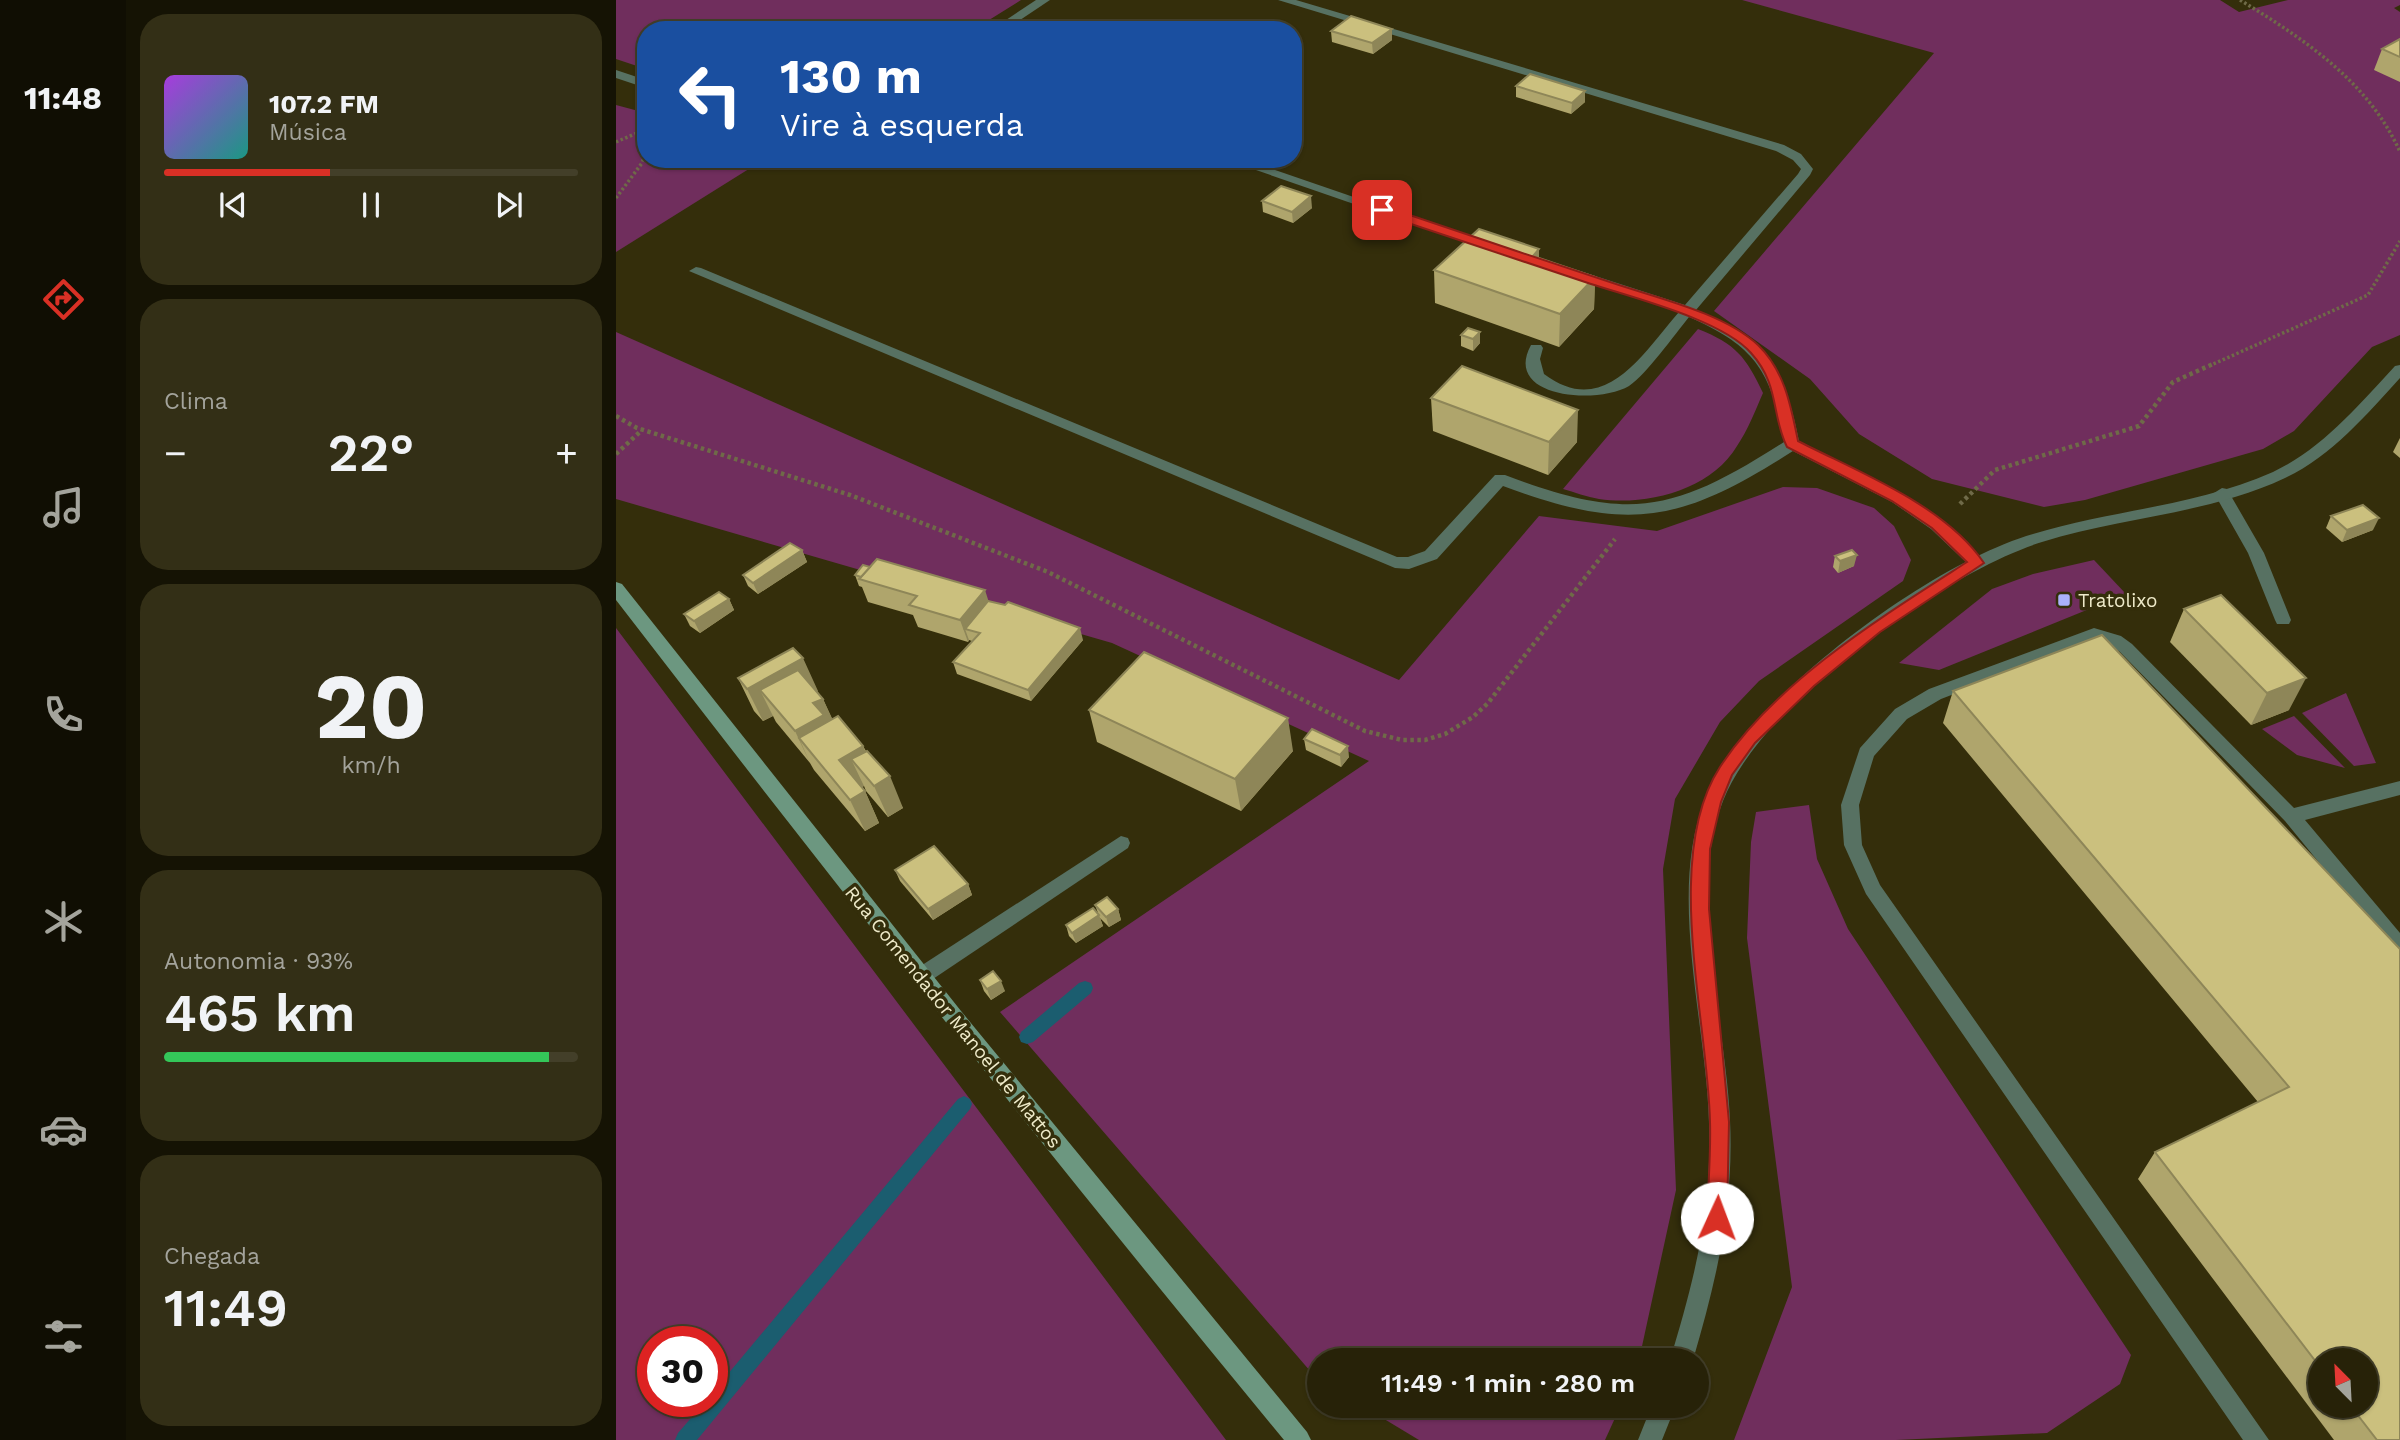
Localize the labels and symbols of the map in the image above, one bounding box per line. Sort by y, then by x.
pin [1352,180,1412,240]
place label: Tratolixo [2078,589,2157,612]
marker: Tratolixo [2056,592,2072,608]
street label: Rua Comendador Manoel de Mattos [840,881,1066,1153]
position arrow [1680,1181,1754,1255]
speed limit sign: 30 [637,1326,728,1417]
north arrow [2308,1348,2378,1418]

